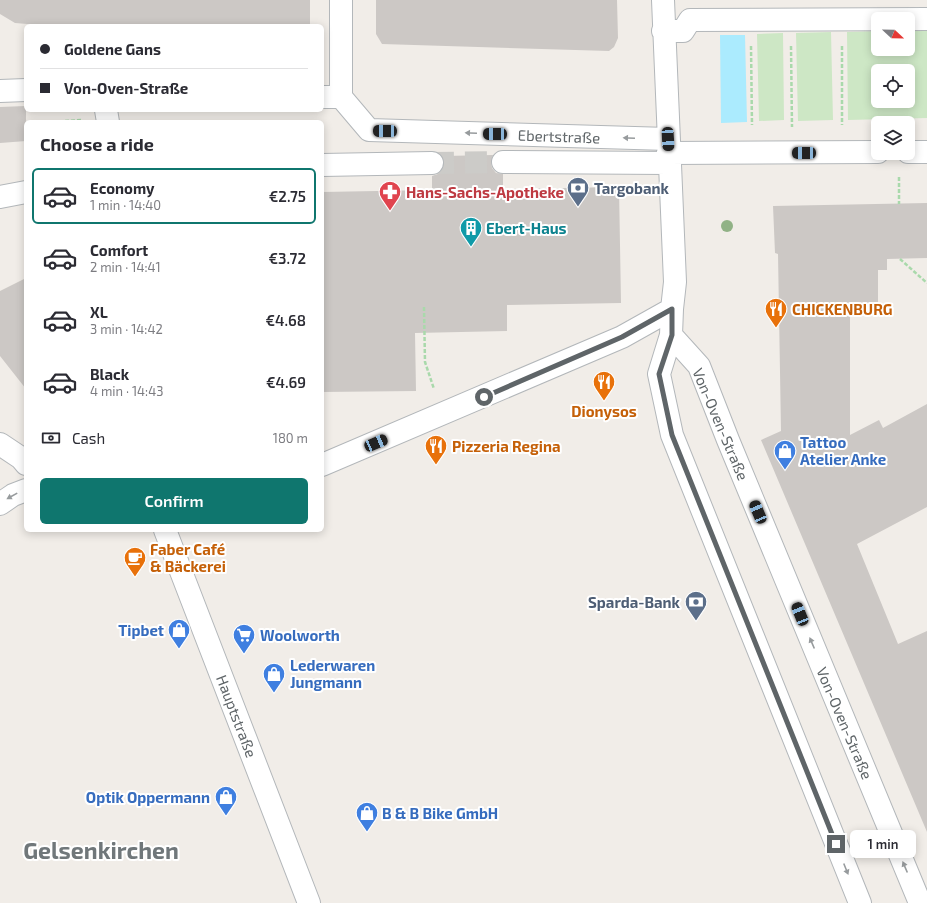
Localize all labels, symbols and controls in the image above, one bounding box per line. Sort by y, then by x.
north arrow [871,12,915,56]
map controls [871,12,915,160]
text: Goldene Gans [64,40,161,58]
button: locate [871,64,915,108]
text: Von-Oven-Straße [64,79,188,97]
button: layers [871,116,915,160]
car [373,125,397,137]
street label: Ebertstraße [517,126,601,146]
car [661,127,675,151]
car [483,128,507,140]
one-way arrow [464,130,477,136]
text: Choose a ride [40,133,154,155]
one-way arrow [622,135,635,141]
car [792,147,816,159]
bank icon: Targobank [565,175,591,208]
icon: car [42,178,78,214]
text: Economy [90,179,155,197]
pharmacy icon: Hans-Sachs-Apotheke [377,179,403,212]
place label: Targobank [594,179,670,197]
place label: Hans-Sachs-Apotheke [406,183,564,201]
text: €2.75 [269,187,306,205]
text: 1 min · 14:40 [90,197,161,213]
building icon: Ebert-Haus [458,215,484,248]
place label: Ebert-Haus [486,219,567,237]
icon: car [42,240,78,276]
text: Comfort [90,241,148,259]
text: €3.72 [268,249,306,267]
text: 2 min · 14:41 [90,259,161,275]
restaurant icon: CHICKENBURG [763,296,789,329]
place label: CHICKENBURG [792,300,893,318]
icon: car [42,302,78,338]
text: XL [90,303,108,321]
text: €4.68 [265,311,306,329]
text: 3 min · 14:42 [90,321,163,337]
icon: car [42,364,78,400]
text: Black [90,365,129,383]
street label: Von-Oven-Straße [689,365,753,483]
restaurant icon: Dionysos [591,369,617,402]
text: €4.69 [266,373,306,391]
text: 4 min · 14:43 [90,383,163,399]
route start [475,388,493,406]
place label: Dionysos [571,402,637,421]
icon: cash [40,427,62,449]
text: Cash [72,429,105,447]
text: 180 m [273,430,308,446]
car [363,433,389,453]
restaurant icon: Pizzeria Regina [423,433,449,466]
place label: Tattoo Atelier Anke [800,433,886,468]
place label: Pizzeria Regina [452,437,560,455]
shop icon: Tattoo Atelier Anke [772,438,798,471]
button: Confirm [40,478,308,524]
one-way arrow [7,493,18,499]
car [748,499,768,525]
place label: Faber Café & Bäckerei [150,540,226,575]
cafe icon: Faber Café & Bäckerei [122,545,148,578]
bank icon: Sparda-Bank [683,589,709,622]
place label: Sparda-Bank [588,593,681,611]
car [790,601,810,627]
shop icon: Tipbet [166,617,192,650]
place label: Tipbet [118,621,164,639]
supermarket icon: Woolworth [231,622,257,655]
place label: Woolworth [260,626,340,644]
one-way arrow [809,637,815,649]
place label: Lederwaren Jungmann [290,656,375,691]
shop icon: Lederwaren Jungmann [261,661,287,694]
street label: Von-Oven-Straße [813,664,877,782]
street label: Hauptstraße [213,672,261,760]
shop icon: Optik Oppermann [213,784,239,817]
place label: Optik Oppermann [86,788,210,806]
shop icon: B & B Bike GmbH [354,800,380,833]
place label: B & B Bike GmbH [382,804,498,822]
callout: 1 min [850,830,916,858]
route end [827,835,845,853]
district label: Gelsenkirchen [23,836,179,864]
text: 1 min [868,836,898,852]
one-way arrow [902,861,908,873]
one-way arrow [844,864,850,876]

